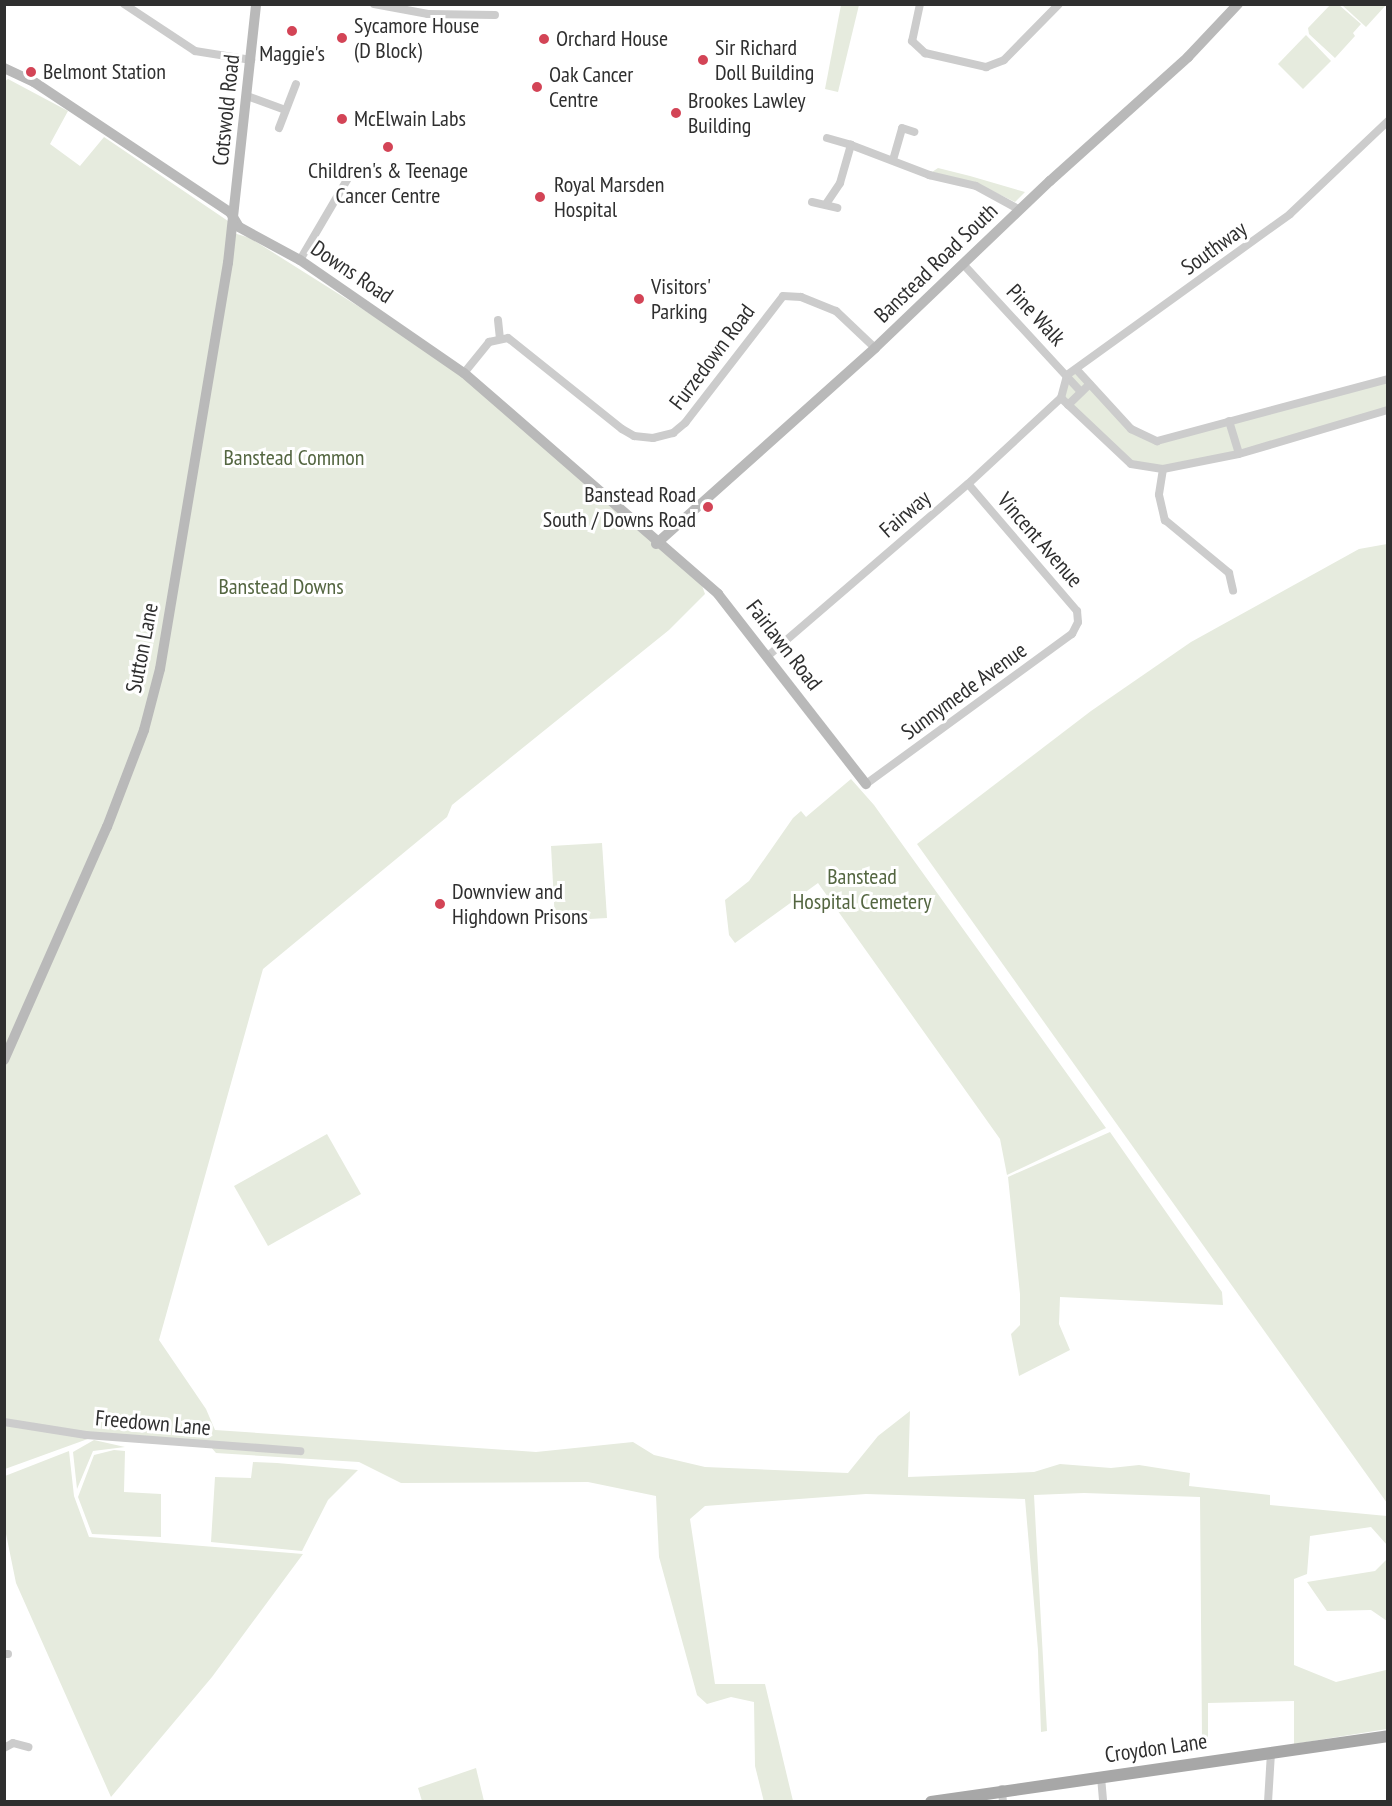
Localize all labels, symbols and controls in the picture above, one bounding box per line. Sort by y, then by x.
place label: Sycamore House (D Block) [354,12,479,63]
marker: Maggie's [285,24,299,38]
place label: Orchard House [556,26,668,52]
marker: Sycamore House (D Block) [335,31,349,45]
marker: Orchard House [537,32,551,46]
place label: Sir Richard Doll Building [715,34,814,86]
place label: Maggie's [259,41,325,67]
street label: Cotswold Road [207,53,245,167]
marker: Sir Richard Doll Building [696,53,710,67]
place label: Belmont Station [43,59,166,85]
place label: Oak Cancer Centre [549,61,634,112]
marker: Belmont Station [24,65,38,79]
marker: Oak Cancer Centre [530,80,544,94]
place label: Brookes Lawley Building [688,87,806,138]
place label: McElwain Labs [354,106,466,132]
marker: Brookes Lawley Building [669,106,683,120]
marker: McElwain Labs [335,112,349,126]
marker: Children's & Teenage Cancer Centre [381,140,395,154]
place label: Children's & Teenage Cancer Centre [308,157,468,208]
place label: Royal Marsden Hospital [554,171,664,222]
marker: Royal Marsden Hospital [531,188,549,206]
street label: Banstead Road South [869,198,1003,328]
street label: Southway [1176,215,1252,281]
street label: Downs Road [306,235,398,309]
place label: Visitors' Parking [651,273,711,324]
street label: Pine Walk [1001,279,1071,351]
marker: Visitors' Parking [632,292,646,306]
street label: Furzedown Road [664,299,760,415]
park label: Banstead Common [224,445,364,471]
place label: Banstead Road South / Downs Road [543,481,696,532]
street label: Fairway [874,485,936,543]
street label: Vincent Avenue [992,487,1088,593]
marker: Banstead Road South / Downs Road [701,500,715,514]
park label: Banstead Downs [218,574,344,600]
street label: Fairlawn Road [741,595,827,695]
street label: Sutton Lane [120,601,164,695]
street label: Sunnymede Avenue [896,637,1032,745]
park label: Banstead Hospital Cemetery [793,863,931,914]
place label: Downview and Highdown Prisons [452,878,588,930]
marker: Downview and Highdown Prisons [433,897,447,911]
street label: Freedown Lane [94,1405,212,1441]
street label: Croydon Lane [1103,1728,1209,1768]

